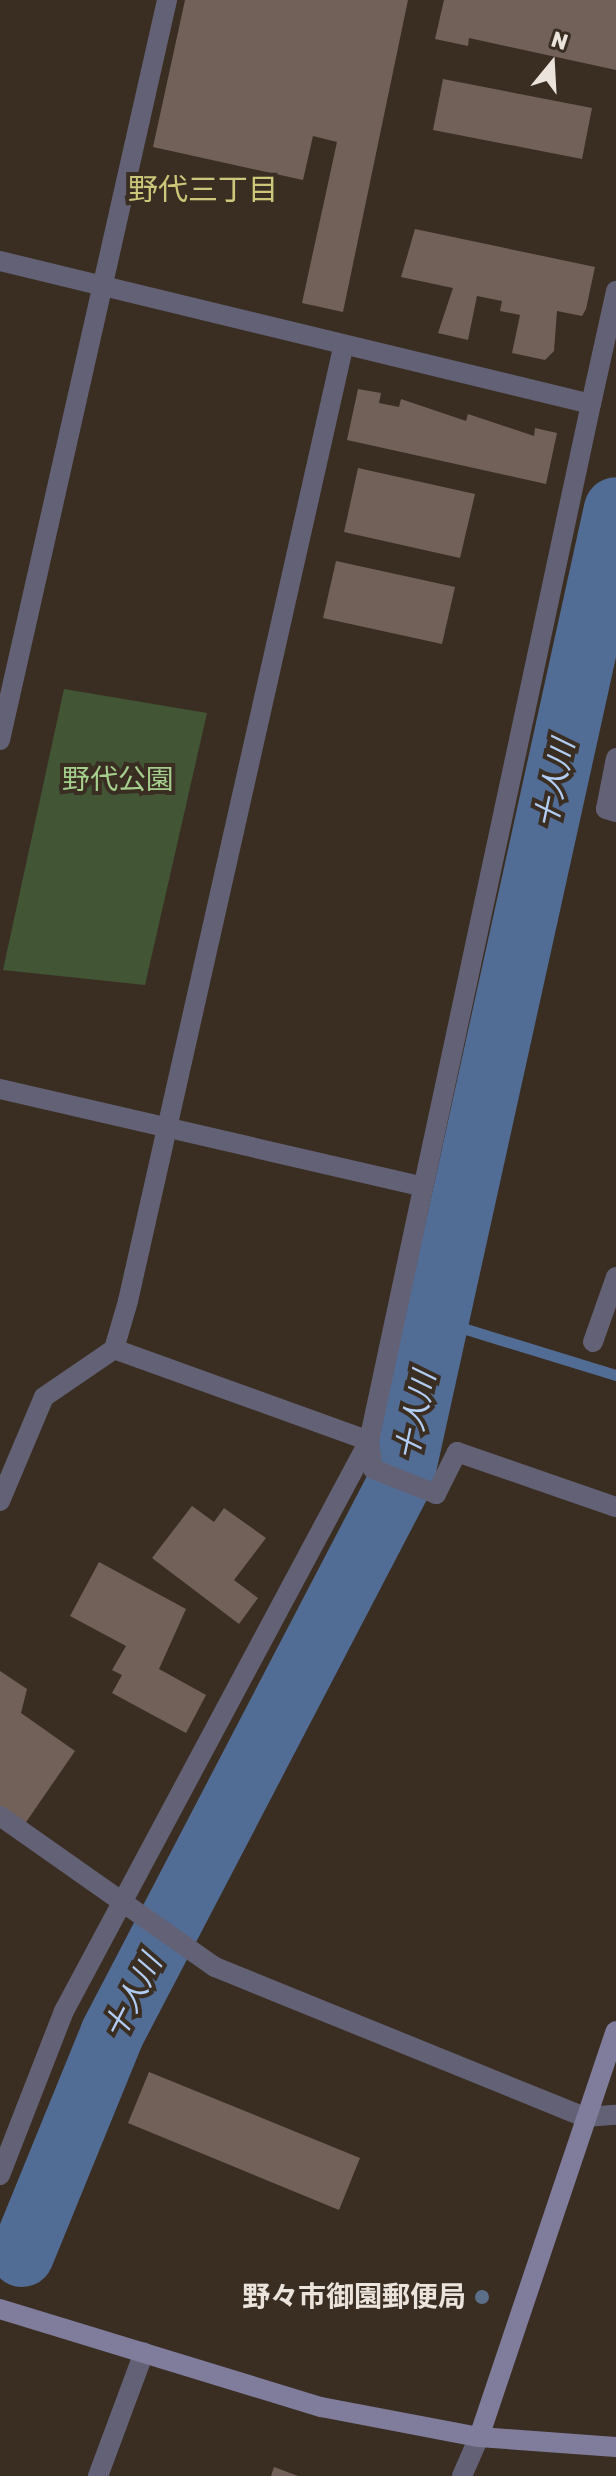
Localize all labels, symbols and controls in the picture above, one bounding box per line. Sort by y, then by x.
north arrow [512,24,592,104]
text: N [548,25,571,56]
district label: 野代三丁目 [128,172,278,208]
water label: 十人川 [528,736,582,832]
park label: 野代公園 [62,763,174,797]
water label: 十人川 [389,1368,443,1464]
water label: 十人川 [97,1949,169,2045]
place label: 野々市御園郵便局 [242,2280,466,2314]
marker: 野々市御園郵便局 [473,2288,491,2306]

